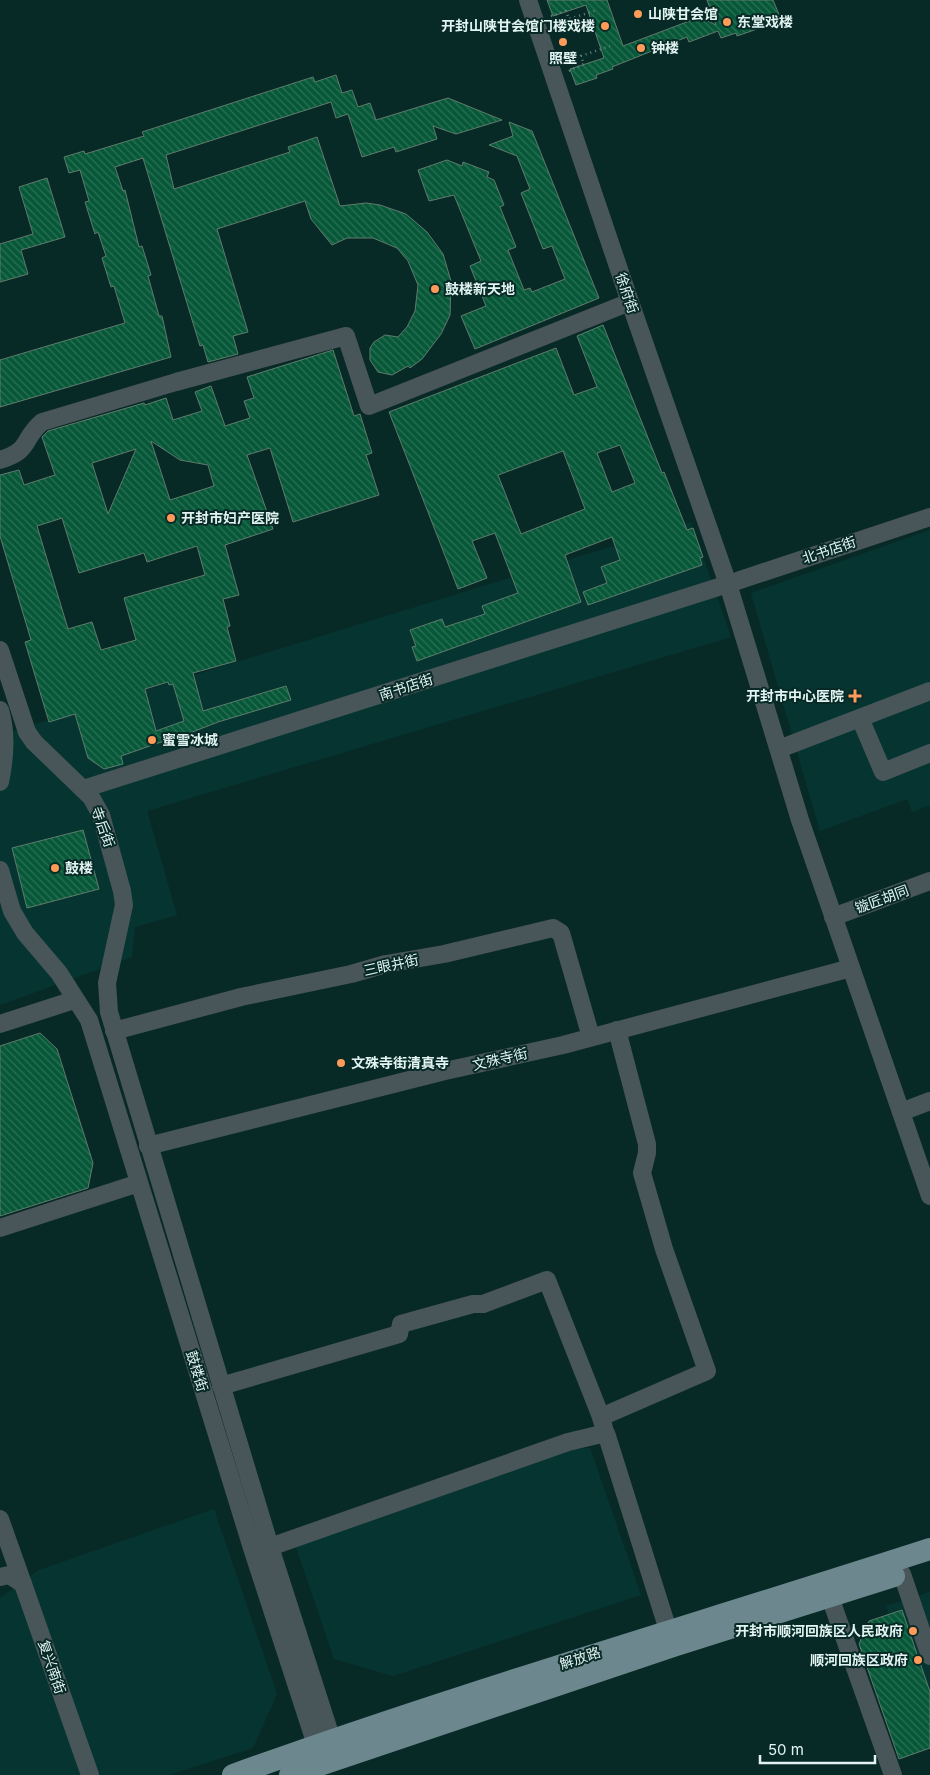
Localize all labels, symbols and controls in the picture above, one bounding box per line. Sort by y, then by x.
place label: 山陕甘会馆 [648,5,718,22]
marker: 山陕甘会馆 [632,8,644,20]
place label: 东堂戏楼 [737,13,793,30]
marker: 东堂戏楼 [721,16,733,28]
place label: 开封山陕甘会馆门楼戏楼 [441,17,595,34]
marker: 开封山陕甘会馆门楼戏楼 [599,20,611,32]
marker: 照壁 [557,36,569,48]
place label: 钟楼 [651,39,679,56]
marker: 钟楼 [635,42,647,54]
place label: 照壁 [549,49,577,66]
street label: 徐府街 [613,270,642,315]
place label: 鼓楼新天地 [445,280,515,297]
marker: 鼓楼新天地 [429,283,441,295]
place label: 开封市妇产医院 [181,509,279,526]
marker: 开封市妇产医院 [165,512,177,524]
street label: 北书店街 [800,532,858,567]
street label: 南书店街 [377,670,435,703]
place label: 开封市中心医院 [746,687,844,704]
marker: 开封市中心医院 [848,689,862,703]
place label: 蜜雪冰城 [162,731,218,748]
marker: 蜜雪冰城 [146,734,158,746]
street label: 寺后街 [88,804,119,849]
place label: 鼓楼 [65,859,93,876]
marker: 鼓楼 [49,862,61,874]
street label: 镟匠胡同 [853,881,911,916]
street label: 三眼井街 [362,950,420,979]
street label: 文殊寺街 [471,1044,529,1073]
place label: 文殊寺街清真寺 [351,1054,449,1071]
marker: 文殊寺街清真寺 [335,1057,347,1069]
street label: 鼓楼街 [183,1348,212,1393]
place label: 开封市顺河回族区人民政府 [735,1622,903,1639]
marker: 开封市顺河回族区人民政府 [907,1625,919,1637]
street label: 复兴南街 [35,1638,70,1696]
street label: 解放路 [557,1643,602,1672]
place label: 顺河回族区政府 [810,1651,908,1668]
marker: 顺河回族区政府 [912,1654,924,1666]
scale bar [760,1732,875,1764]
text: 50 m [768,1740,804,1759]

